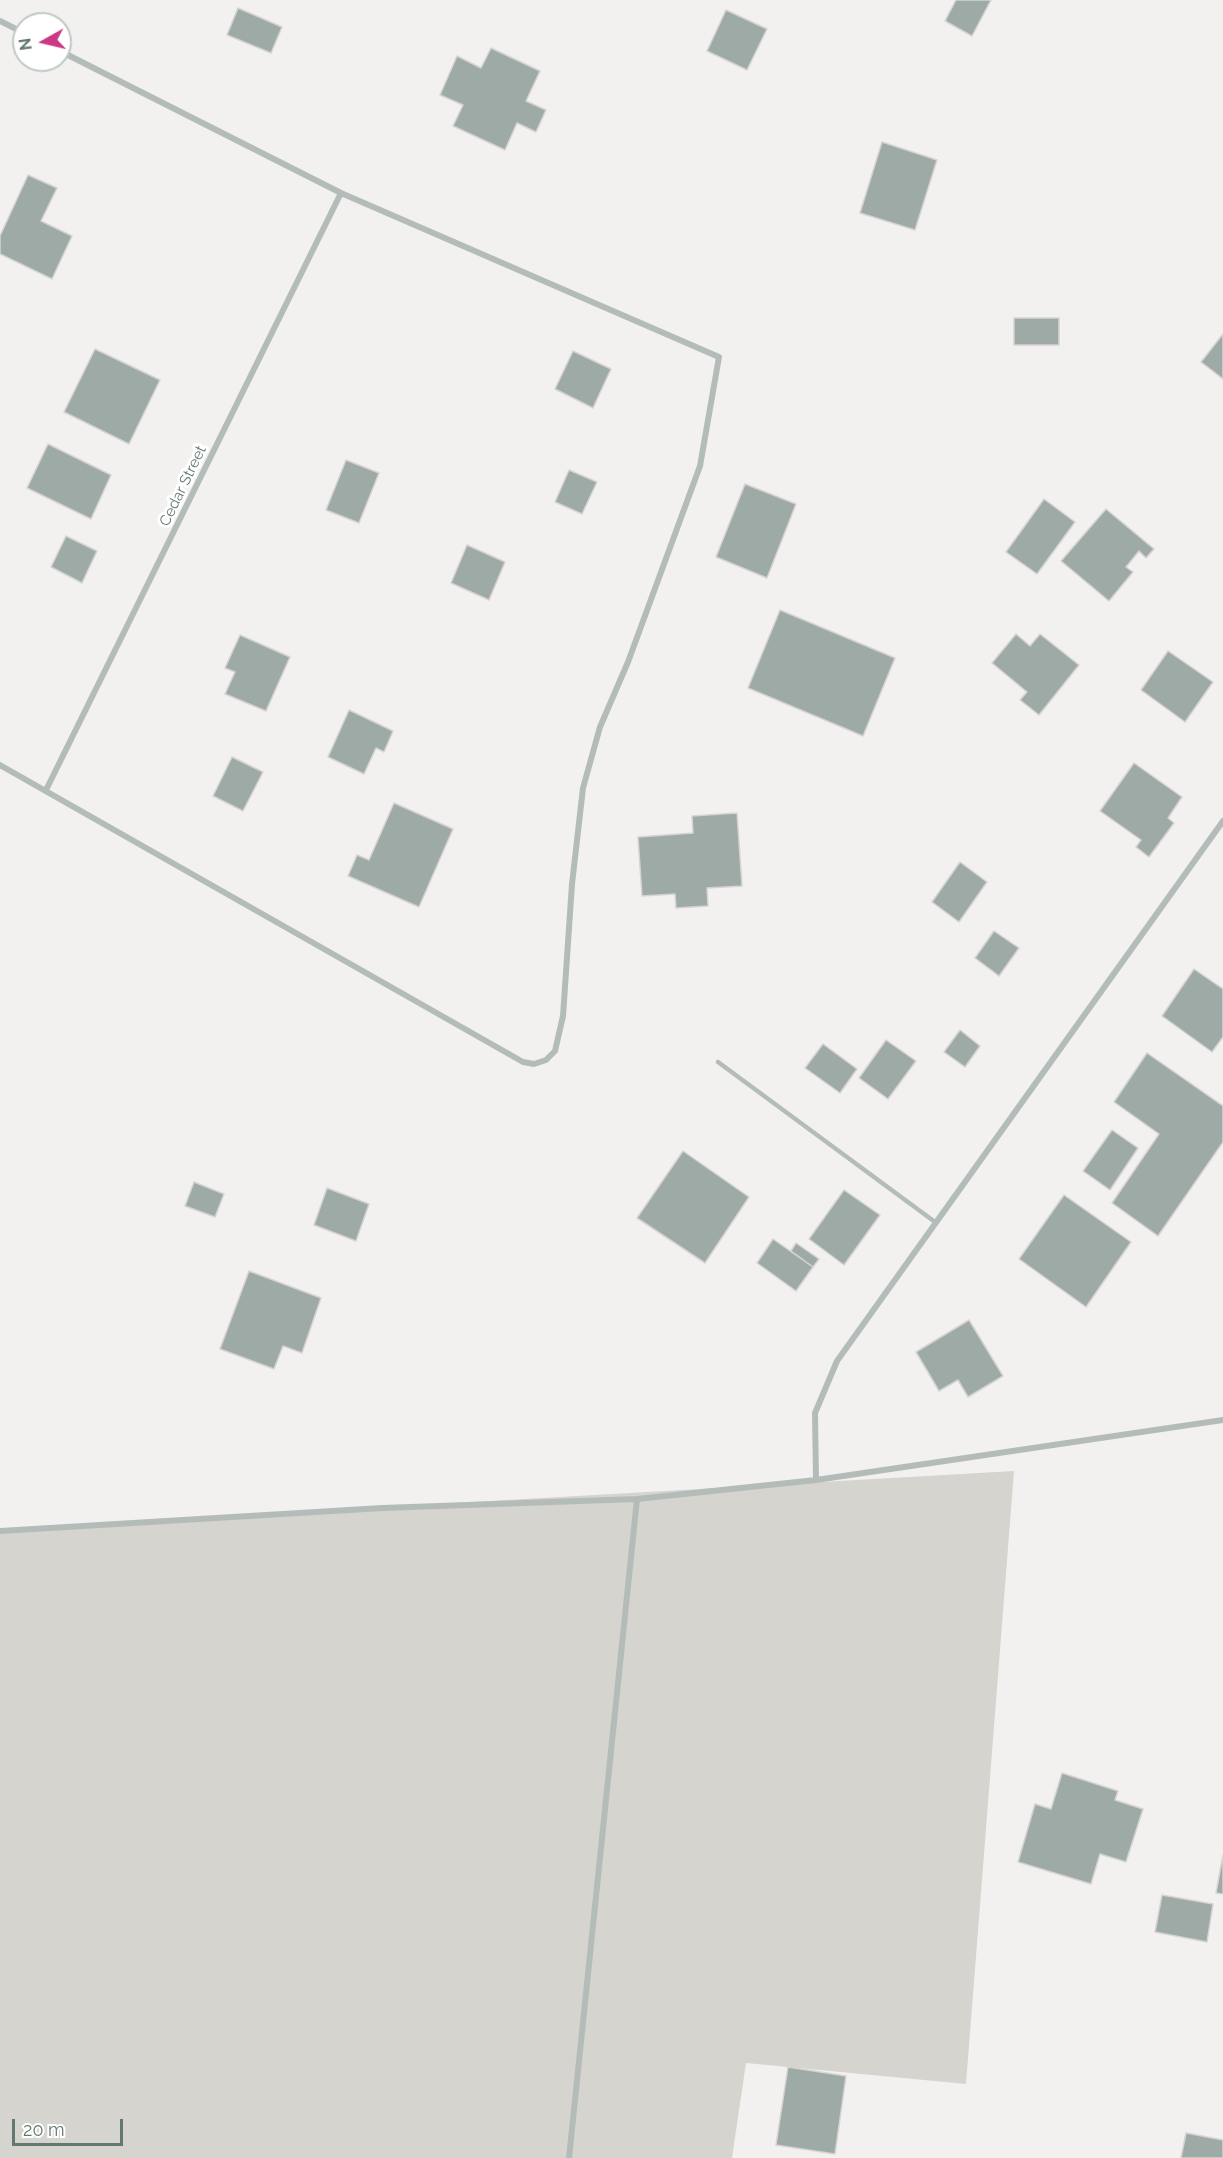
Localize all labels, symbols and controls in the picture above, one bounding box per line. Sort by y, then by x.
north arrow [12,12,72,72]
text: N [15,37,36,52]
street label: Cedar Street [156,443,210,529]
scale bar [15,2107,126,2145]
text: 20 m [23,2119,65,2140]

